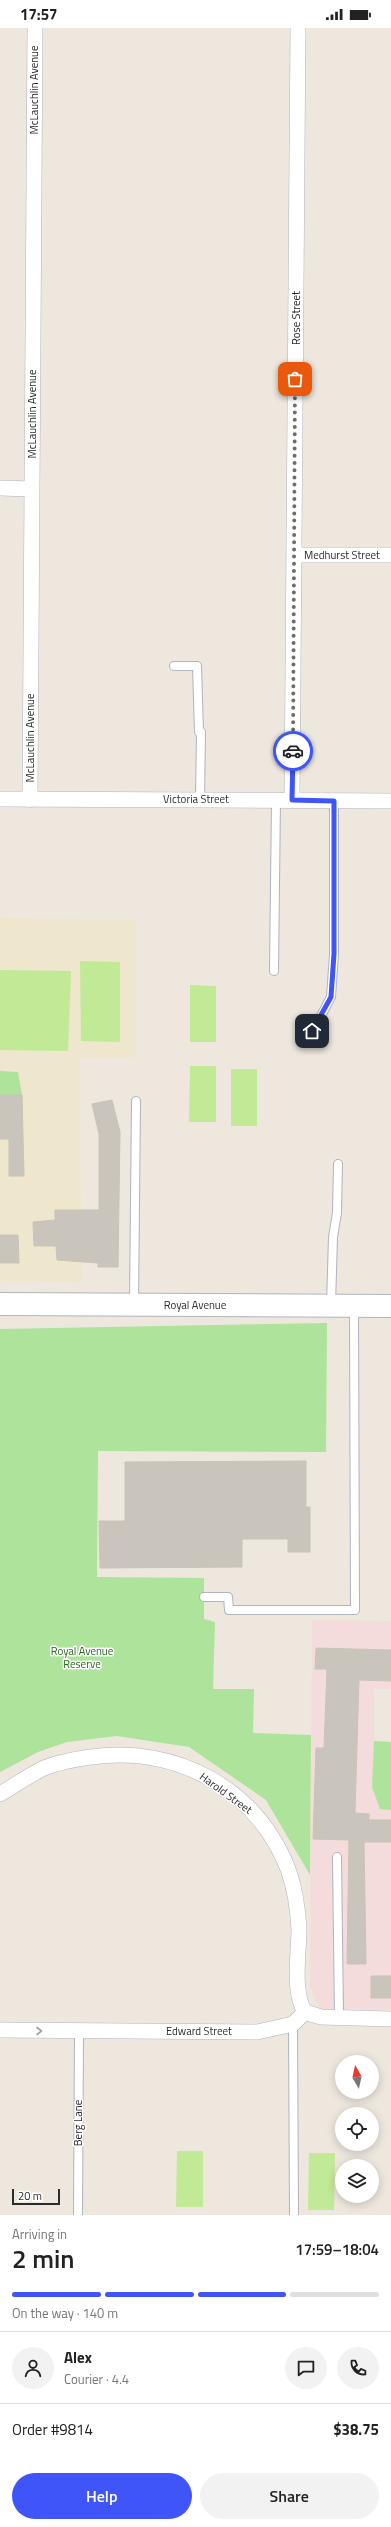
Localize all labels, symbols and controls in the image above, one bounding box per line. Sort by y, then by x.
text: 17:57 [20,3,57,26]
street label: McLauchlin Avenue [26,45,42,135]
street label: Rose Street [288,291,304,345]
pin [278,362,312,396]
icon: bag [284,368,306,390]
street label: McLauchlin Avenue [24,369,40,459]
street label: Medhurst Street [304,547,380,563]
street label: McLauchlin Avenue [22,693,38,783]
courier [273,731,313,771]
icon: car [282,740,304,762]
street label: Victoria Street [163,791,229,807]
pin [295,1014,329,1048]
icon: home [301,1020,323,1042]
street label: Royal Avenue [164,1297,227,1313]
park label: Royal Avenue Reserve [51,1643,114,1672]
street label: Harold Street [196,1768,256,1818]
street label: Edward Street [166,2023,232,2039]
one-way arrow [36,2027,42,2035]
north arrow [335,2055,379,2099]
map controls [335,2055,379,2203]
street label: Berg Lane [70,2099,86,2146]
button: locate [335,2107,379,2151]
button: layers [335,2159,379,2203]
scale bar [12,2187,60,2206]
text: 20 m [18,2188,42,2204]
text: Arriving in [12,2224,67,2244]
text: 17:59–18:04 [295,2238,379,2261]
text: 2 min [12,2239,75,2278]
text: On the way · 140 m [12,2303,118,2323]
text: Alex [64,2346,92,2369]
button: person [12,2347,54,2389]
button: chat [285,2347,327,2389]
button: phone [337,2347,379,2389]
text: Courier · 4.4 [64,2369,129,2389]
text: Order #9814 [12,2418,93,2441]
text: $38.75 [333,2418,379,2441]
button: Help [12,2473,192,2519]
button: Share [200,2473,379,2519]

